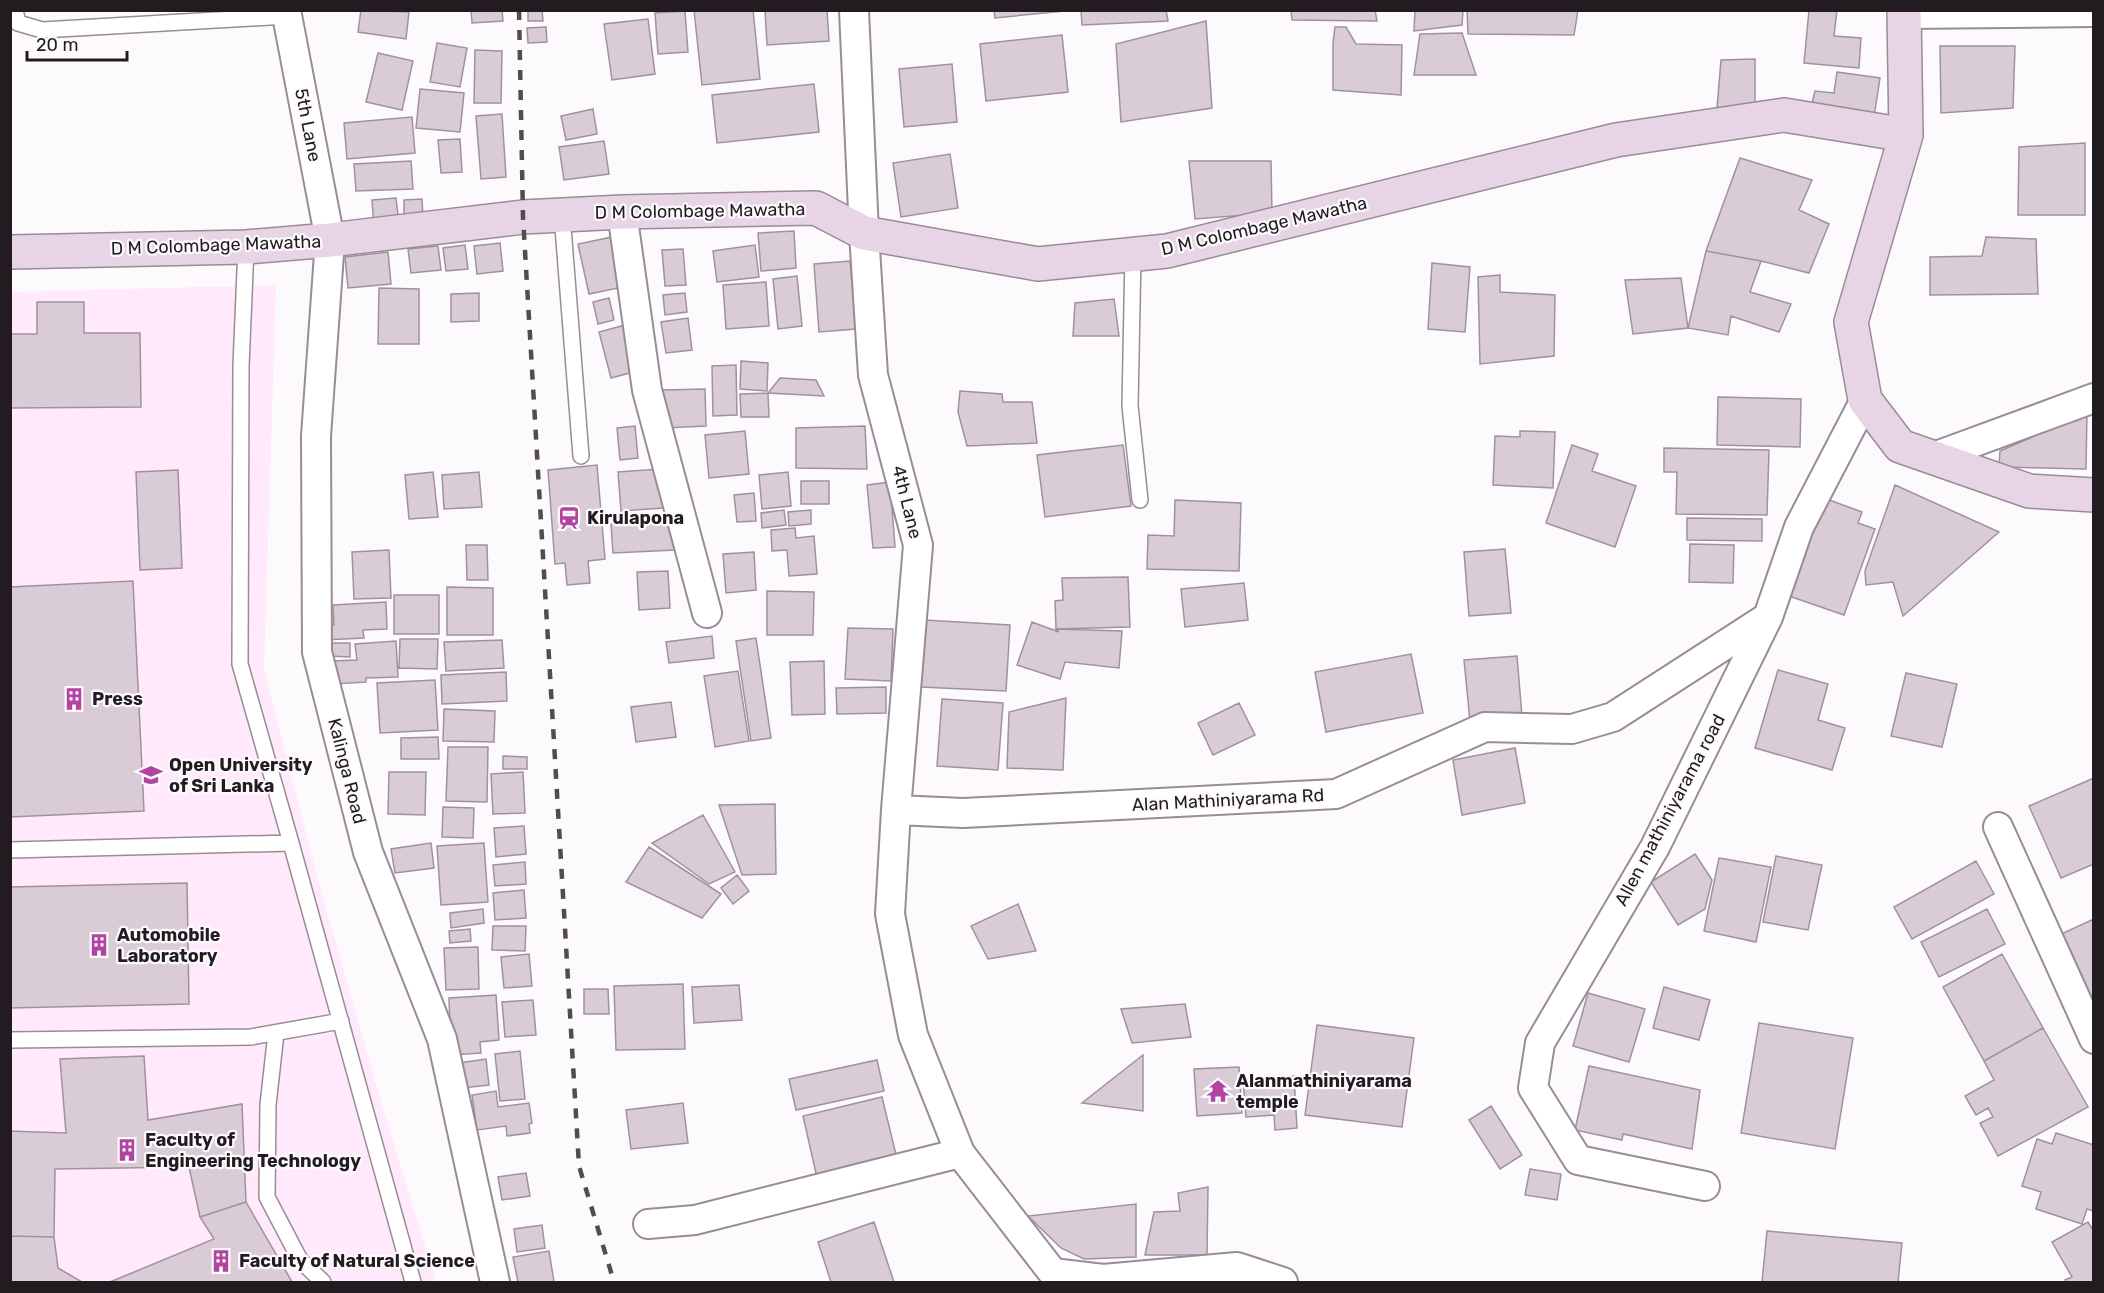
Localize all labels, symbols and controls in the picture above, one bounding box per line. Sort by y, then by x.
scale bar [27,24,128,62]
text: 20 m [36,34,78,56]
street label: 5th Lane [290,86,326,164]
street label: D M Colombage Mawatha [1159,192,1369,260]
street label: D M Colombage Mawatha [595,198,805,224]
street label: D M Colombage Mawatha [110,230,322,260]
street label: 4th Lane [887,463,927,541]
station icon: Kirulapona [556,505,582,531]
place label: Kirulapona [587,507,684,529]
building icon: Press [61,686,87,712]
place label: Press [92,688,143,710]
street label: Allen mathiniyarama road [1610,710,1730,910]
street label: Kalinga Road [323,716,371,826]
place label: Open University of Sri Lanka [169,754,313,797]
school or university icon: Open University of Sri Lanka [138,762,164,788]
street label: Alan Mathiniyarama Rd [1131,784,1325,816]
place label: Automobile Laboratory [117,924,221,967]
building icon: Automobile Laboratory [86,932,112,958]
place label: Alanmathiniyarama temple [1236,1070,1412,1113]
temple icon: Alanmathiniyarama temple [1205,1078,1231,1104]
place label: Faculty of Engineering Technology [145,1129,361,1172]
building icon: Faculty of Engineering Technology [114,1137,140,1163]
building icon: Faculty of Natural Science [208,1248,234,1274]
place label: Faculty of Natural Science [239,1250,475,1272]

